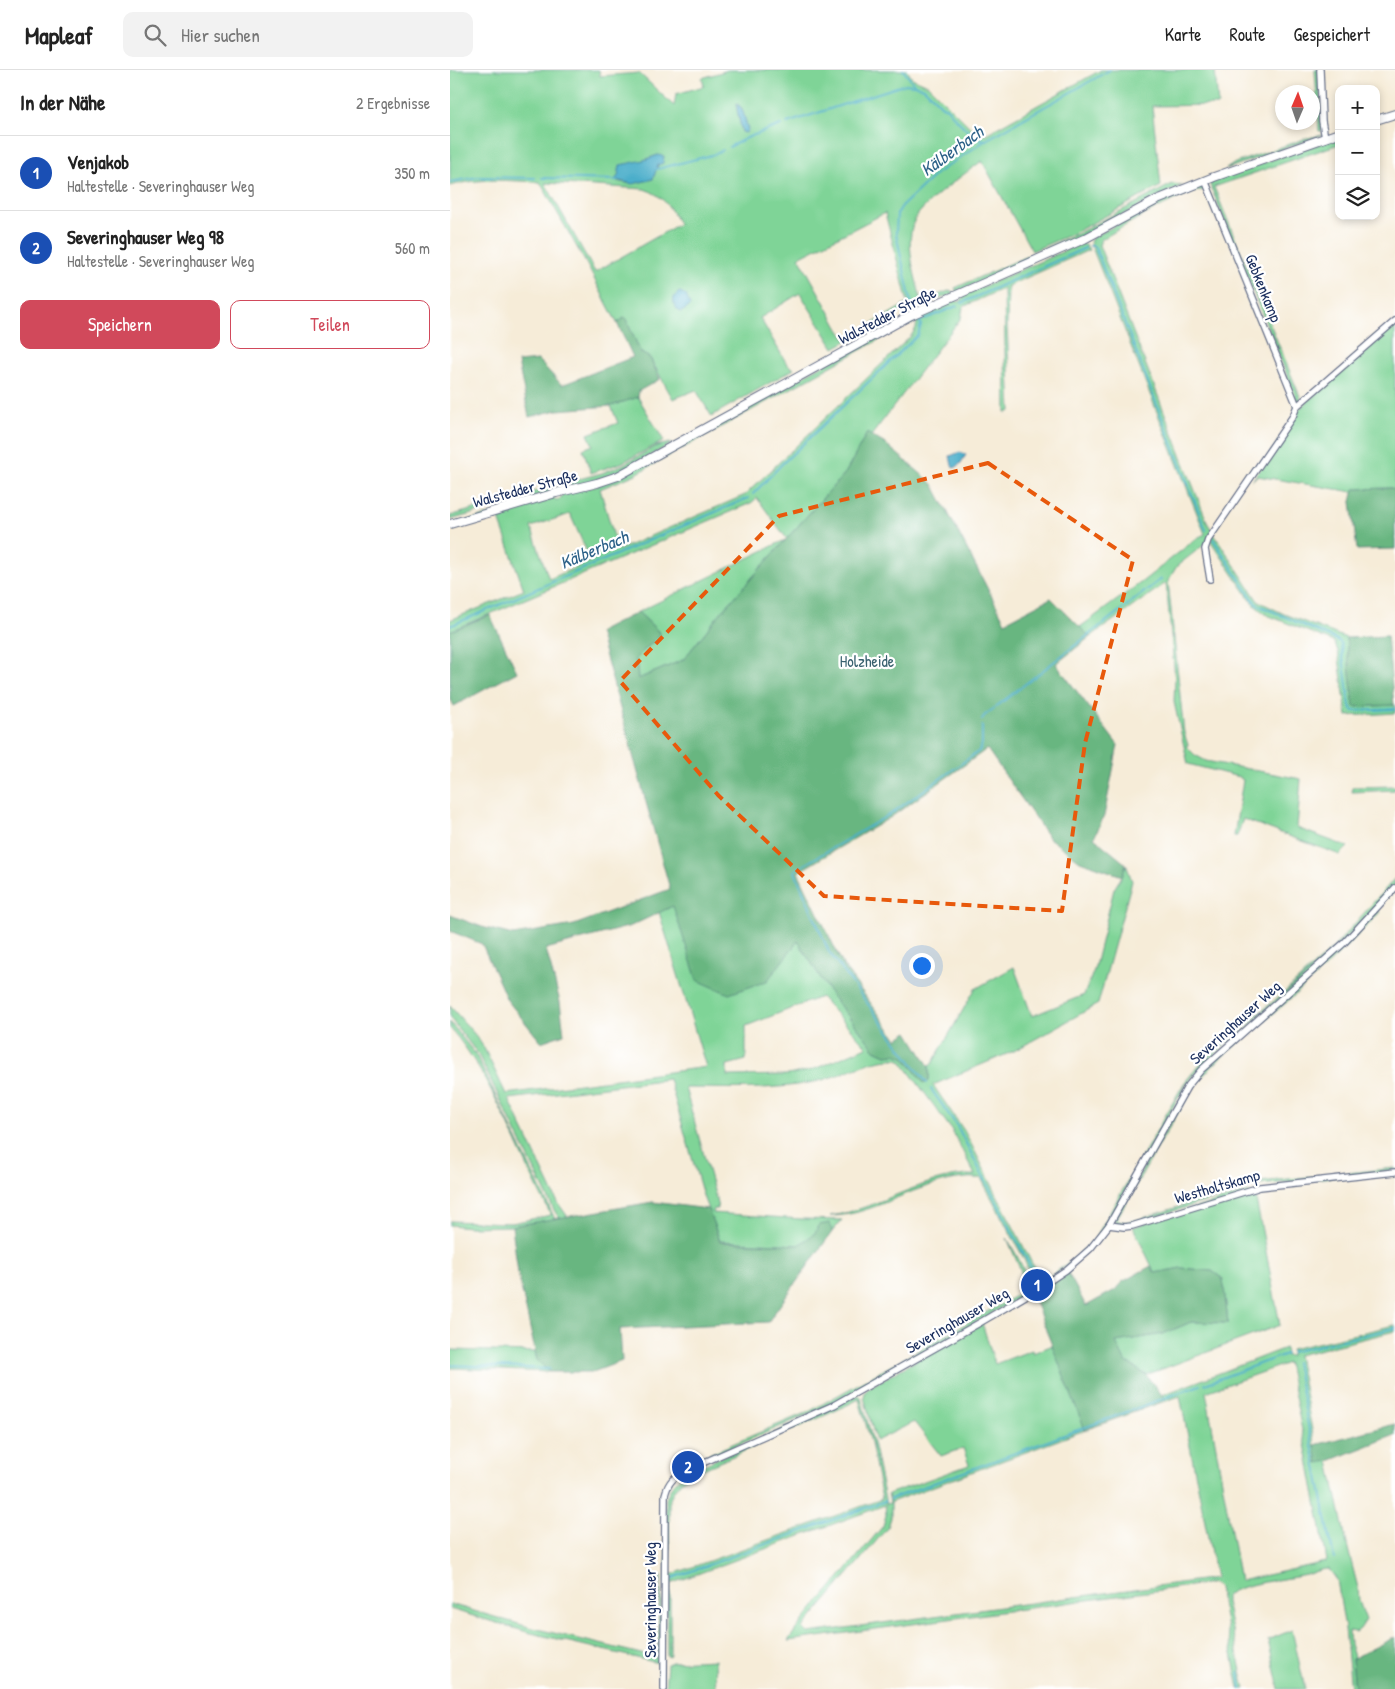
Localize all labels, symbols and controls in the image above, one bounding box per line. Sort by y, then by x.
search box [123,12,473,57]
text: Mapleaf [25,19,93,51]
icon: search [141,21,169,49]
text: Hier suchen [181,22,260,48]
text: Karte [1165,22,1202,47]
text: Route [1230,22,1266,47]
text: Gespeichert [1294,22,1370,47]
north arrow [1275,85,1320,130]
map controls [1335,85,1380,220]
button: + [1335,85,1380,130]
text: In der Nähe [20,88,105,117]
text: 2 Ergebnisse [356,92,430,114]
water label: Kälberbach [915,119,989,182]
button: − [1335,130,1380,175]
text: Venjakob [67,149,129,175]
text: 1 [33,162,39,184]
text: 350 m [394,162,430,184]
text: Haltestelle · Severinghauser Weg [67,175,254,197]
button: layers [1335,175,1380,220]
text: Severinghauser Weg 98 [67,224,224,250]
text: 2 [32,237,40,259]
text: 560 m [395,237,430,259]
text: Haltestelle · Severinghauser Weg [67,250,254,272]
street label: Gebkenkamp [1240,251,1288,325]
street label: Walstedder Straße [834,281,940,349]
button: Speichern [20,300,220,349]
button: Teilen [230,300,430,349]
street label: Walstedder Straße [470,463,580,513]
water label: Kälberbach [556,523,633,575]
park label: Holzheide [840,650,895,672]
your location [909,953,935,979]
street label: Severinghauser Weg [1185,975,1285,1069]
street label: Westholtskamp [1172,1163,1262,1209]
pin: 1 [1021,1266,1053,1304]
street label: Severinghauser Weg [901,1282,1013,1358]
pin: 2 [672,1448,704,1486]
street label: Severinghauser Weg [639,1542,661,1658]

